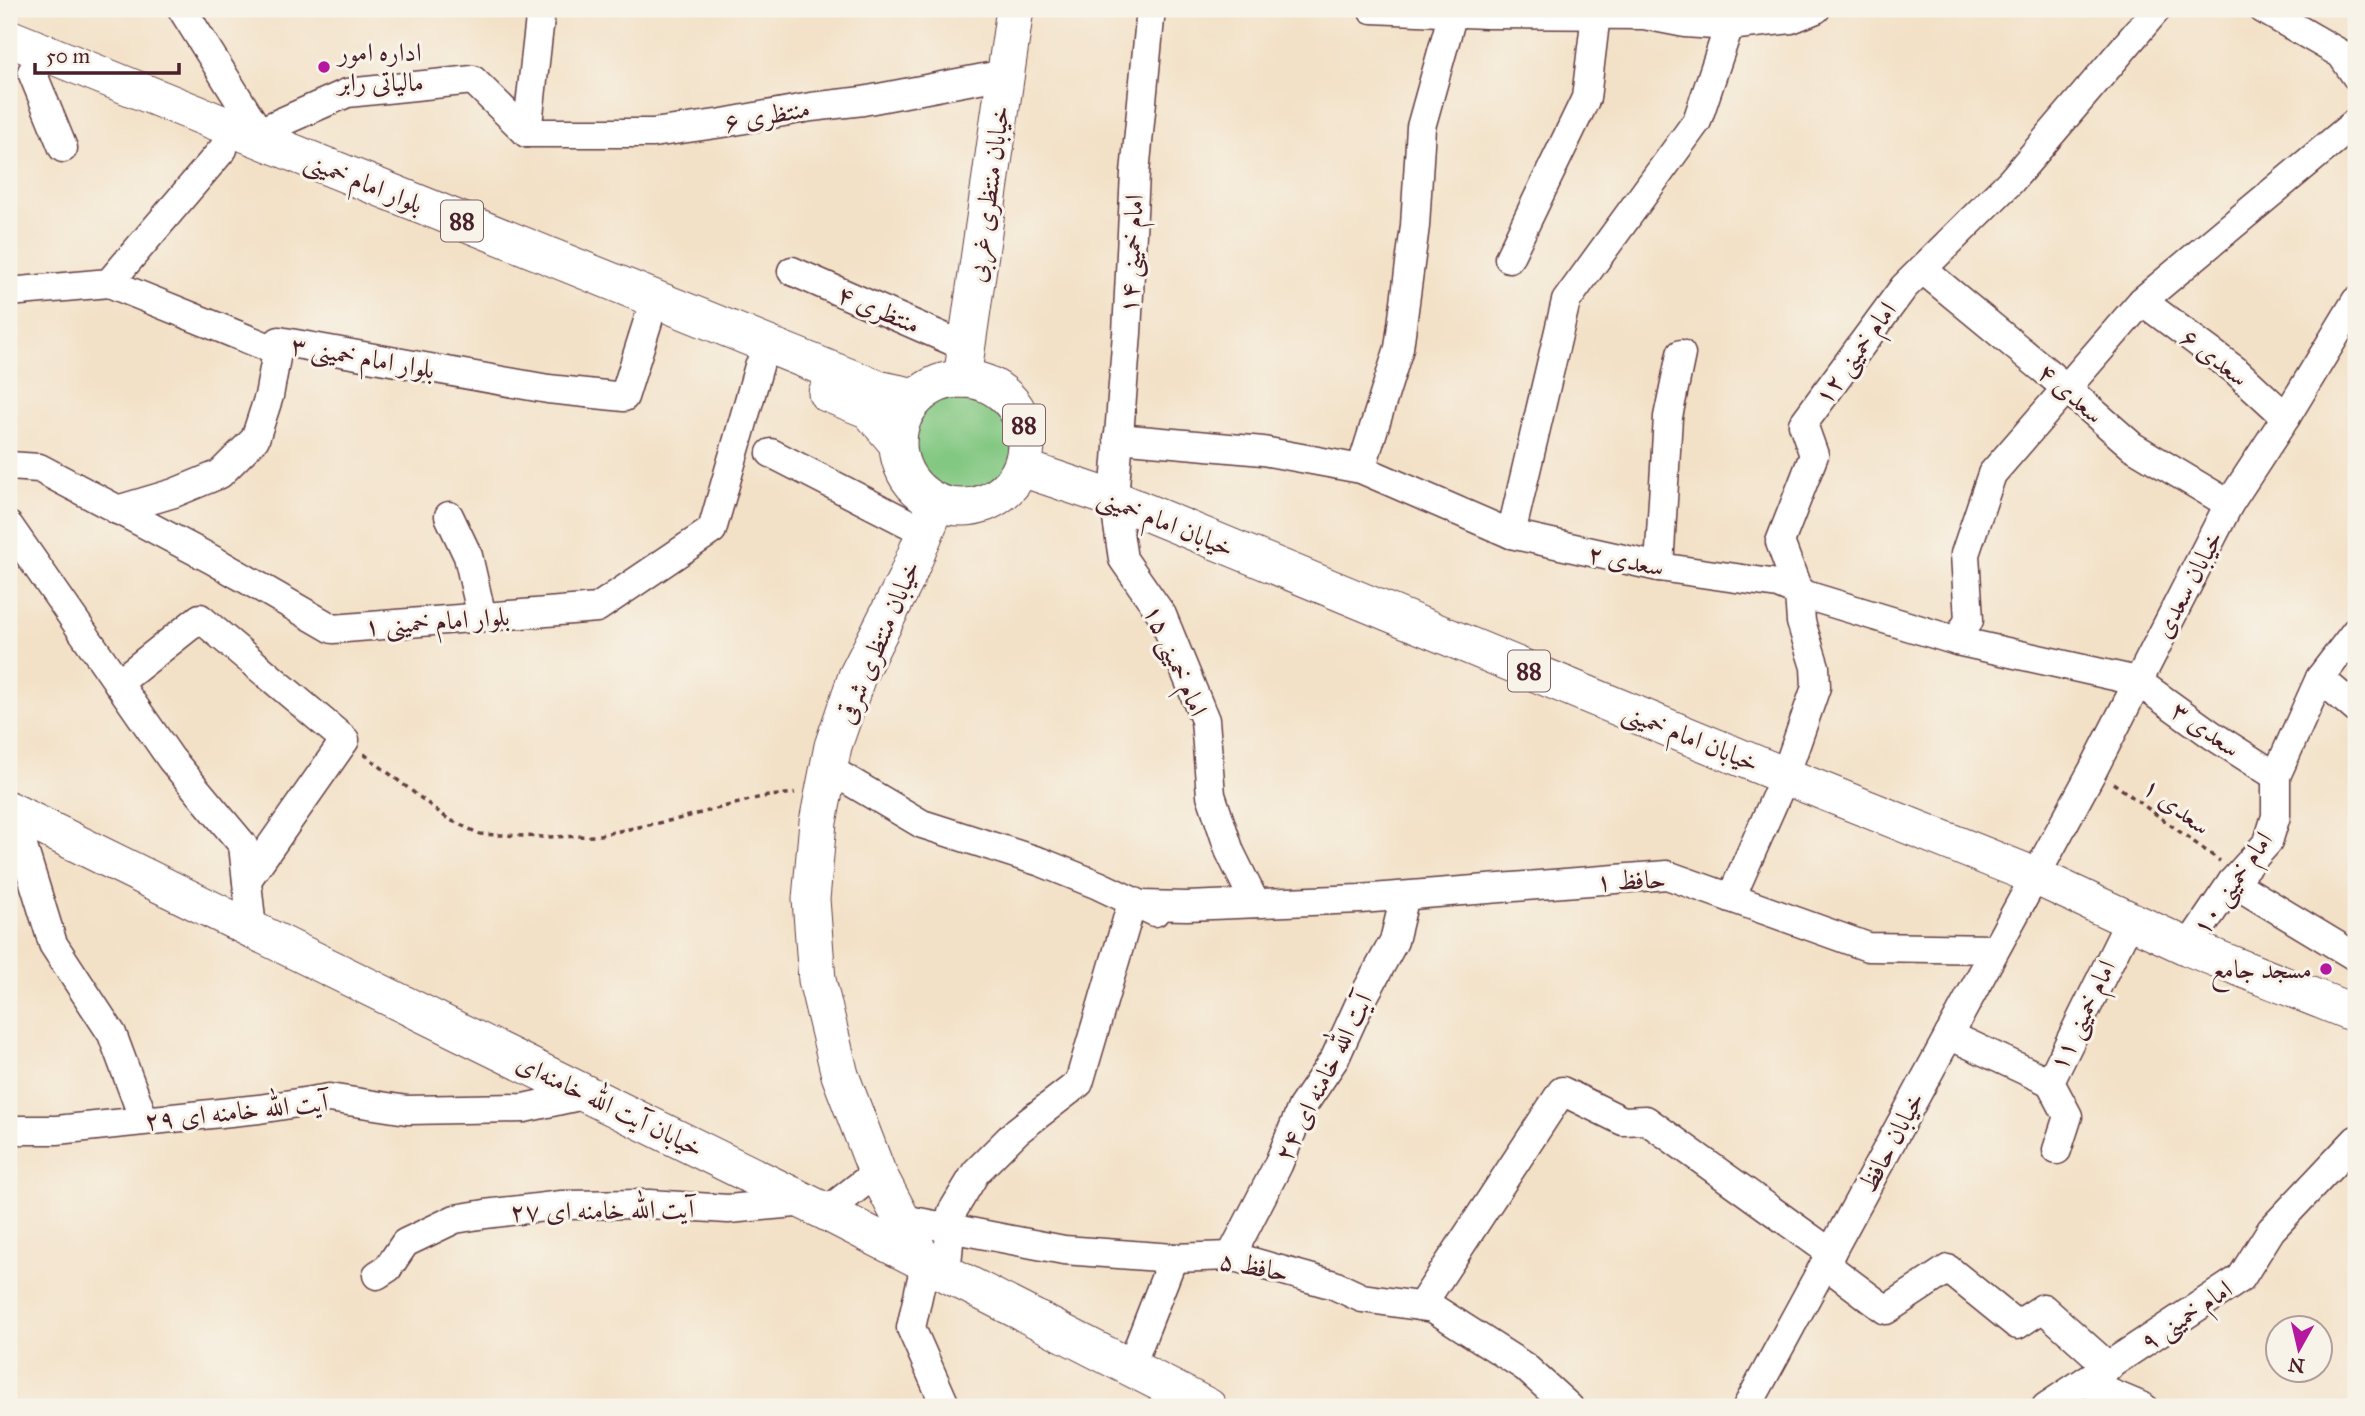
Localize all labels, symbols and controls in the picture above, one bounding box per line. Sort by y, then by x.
scale bar [35,32,178,76]
place label: اداره امور مالیاتی رابر [335,36,424,98]
text: 50 m [46,43,91,69]
marker: اداره امور مالیاتی رابر [316,59,332,75]
street label: منتظری ۶ [722,92,813,139]
street label: خیابان منتظری غربی [960,104,1019,285]
street label: بلوار امام خمینی [298,144,428,227]
street label: امام خمینی ۱۴ [1112,194,1157,315]
road number: 88 [441,201,483,242]
street label: منتظری ۴ [832,277,925,342]
street label: امام خمینی ۱۲ [1807,295,1909,415]
street label: سعدی ۶ [2175,321,2255,393]
street label: بلوار امام خمینی ۳ [287,329,437,392]
street label: سعدی ۴ [2031,356,2111,430]
road number: 88 [1003,404,1045,446]
street label: خیابان امام خمینی [1091,480,1239,570]
street label: خیابان سعدی [2146,525,2230,643]
street label: سعدی ۲ [1585,537,1667,583]
street label: خیابان منتظری شرقی [829,556,928,729]
street label: امام خمینی ۱۵ [1131,599,1215,724]
street label: بلوار امام خمینی ۱ [363,600,511,649]
road number: 88 [1508,650,1550,692]
street label: سعدی ۳ [2165,694,2247,764]
street label: خیابان امام خمینی [1616,695,1764,785]
street label: سعدی ۱ [2137,770,2217,842]
street label: امام خمینی ۱۰ [2185,825,2285,945]
street label: حافظ ۱ [1596,863,1666,897]
place label: مسجد جامع [2211,953,2312,993]
street label: امام خمینی ۱۱ [2041,954,2129,1079]
marker: مسجد جامع [2318,961,2334,977]
street label: آیت الله خامنه ای ۲۴ [1263,984,1381,1167]
street label: خیابان آیت الله خامنه‌ای [511,1042,710,1165]
street label: آیت الله خامنه ای ۲۹ [142,1081,332,1138]
street label: خیابان حافظ [1851,1086,1931,1198]
street label: آیت الله خامنه ای ۲۷ [509,1188,697,1229]
street label: حافظ ۵ [1217,1244,1291,1288]
street label: امام خمینی ۹ [2134,1273,2242,1363]
north arrow [2264,1314,2334,1384]
text: N [2287,1353,2306,1378]

